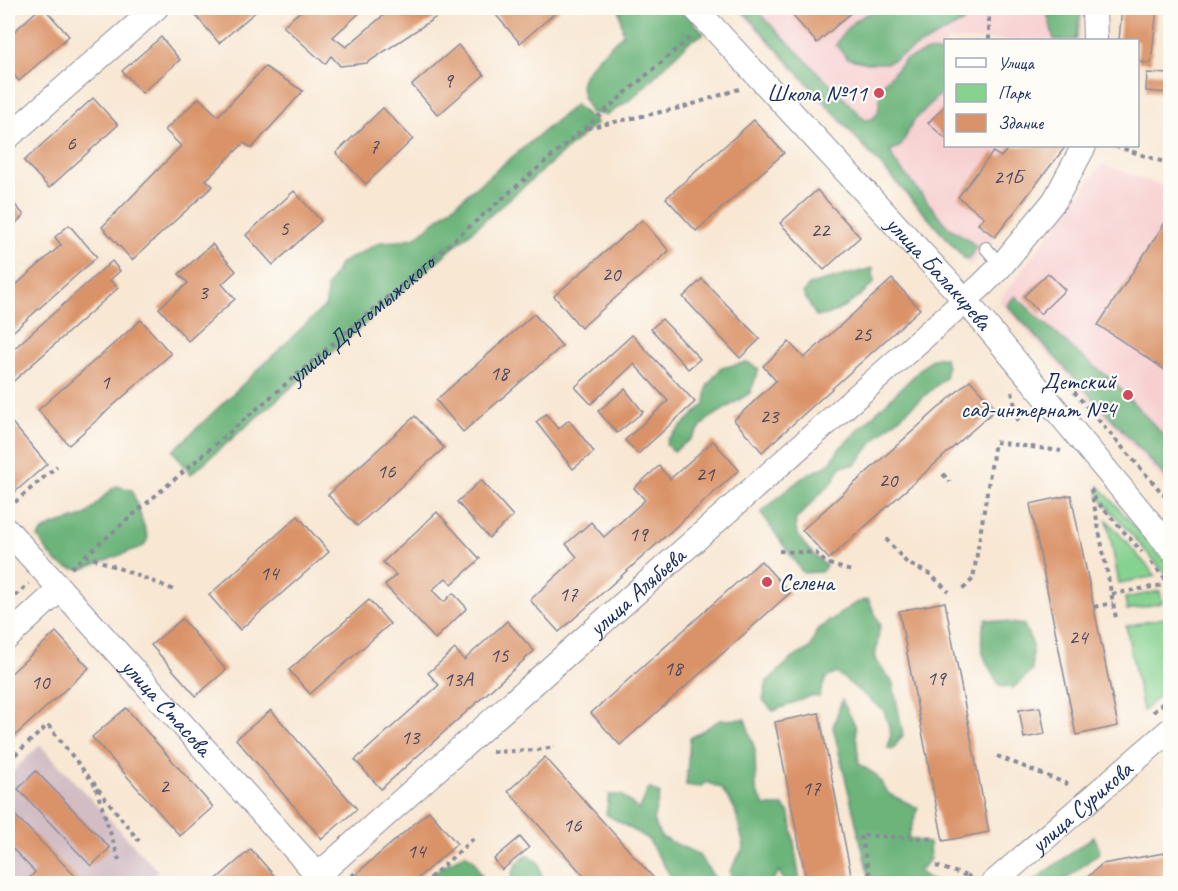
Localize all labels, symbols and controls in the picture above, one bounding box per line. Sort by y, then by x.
legend [944,39,1139,147]
text: Улица [998,52,1035,74]
house number: 9 [443,67,454,93]
place label: Школа №11 [767,78,868,108]
text: Парк [998,82,1032,104]
marker: Школа №11 [872,86,886,100]
text: Здание [998,112,1044,134]
house number: 6 [66,130,76,156]
house number: 7 [369,133,380,159]
house number: 21Б [993,164,1026,190]
street label: улица Балакирева [878,208,999,337]
house number: 5 [279,215,290,241]
house number: 22 [811,217,831,243]
street label: улица Даргомыжского [280,246,443,392]
house number: 20 [602,261,622,287]
house number: 3 [198,279,209,305]
house number: 25 [853,321,873,347]
house number: 18 [490,360,511,386]
place label: Детский сад-интернат №4 [960,366,1118,424]
house number: 1 [100,369,111,395]
marker: Детский сад-интернат №4 [1121,388,1135,402]
house number: 23 [760,403,780,429]
house number: 16 [377,458,396,484]
house number: 21 [696,461,716,487]
house number: 20 [879,467,899,493]
house number: 19 [629,521,649,547]
street label: улица Алябьева [581,539,693,644]
house number: 14 [260,560,281,586]
place label: Селена [779,567,836,597]
marker: Селена [760,575,774,589]
house number: 17 [559,581,579,607]
house number: 24 [1069,624,1090,650]
house number: 15 [490,642,510,668]
street label: улица Стасова [114,651,220,764]
house number: 18 [664,655,685,681]
house number: 19 [927,665,947,691]
house number: 13А [443,666,474,692]
house number: 10 [31,669,51,695]
house number: 13 [401,724,421,750]
street label: улица Сурикова [1022,753,1140,860]
house number: 2 [159,773,170,799]
house number: 17 [802,775,822,801]
house number: 16 [563,812,582,838]
house number: 14 [407,838,428,864]

